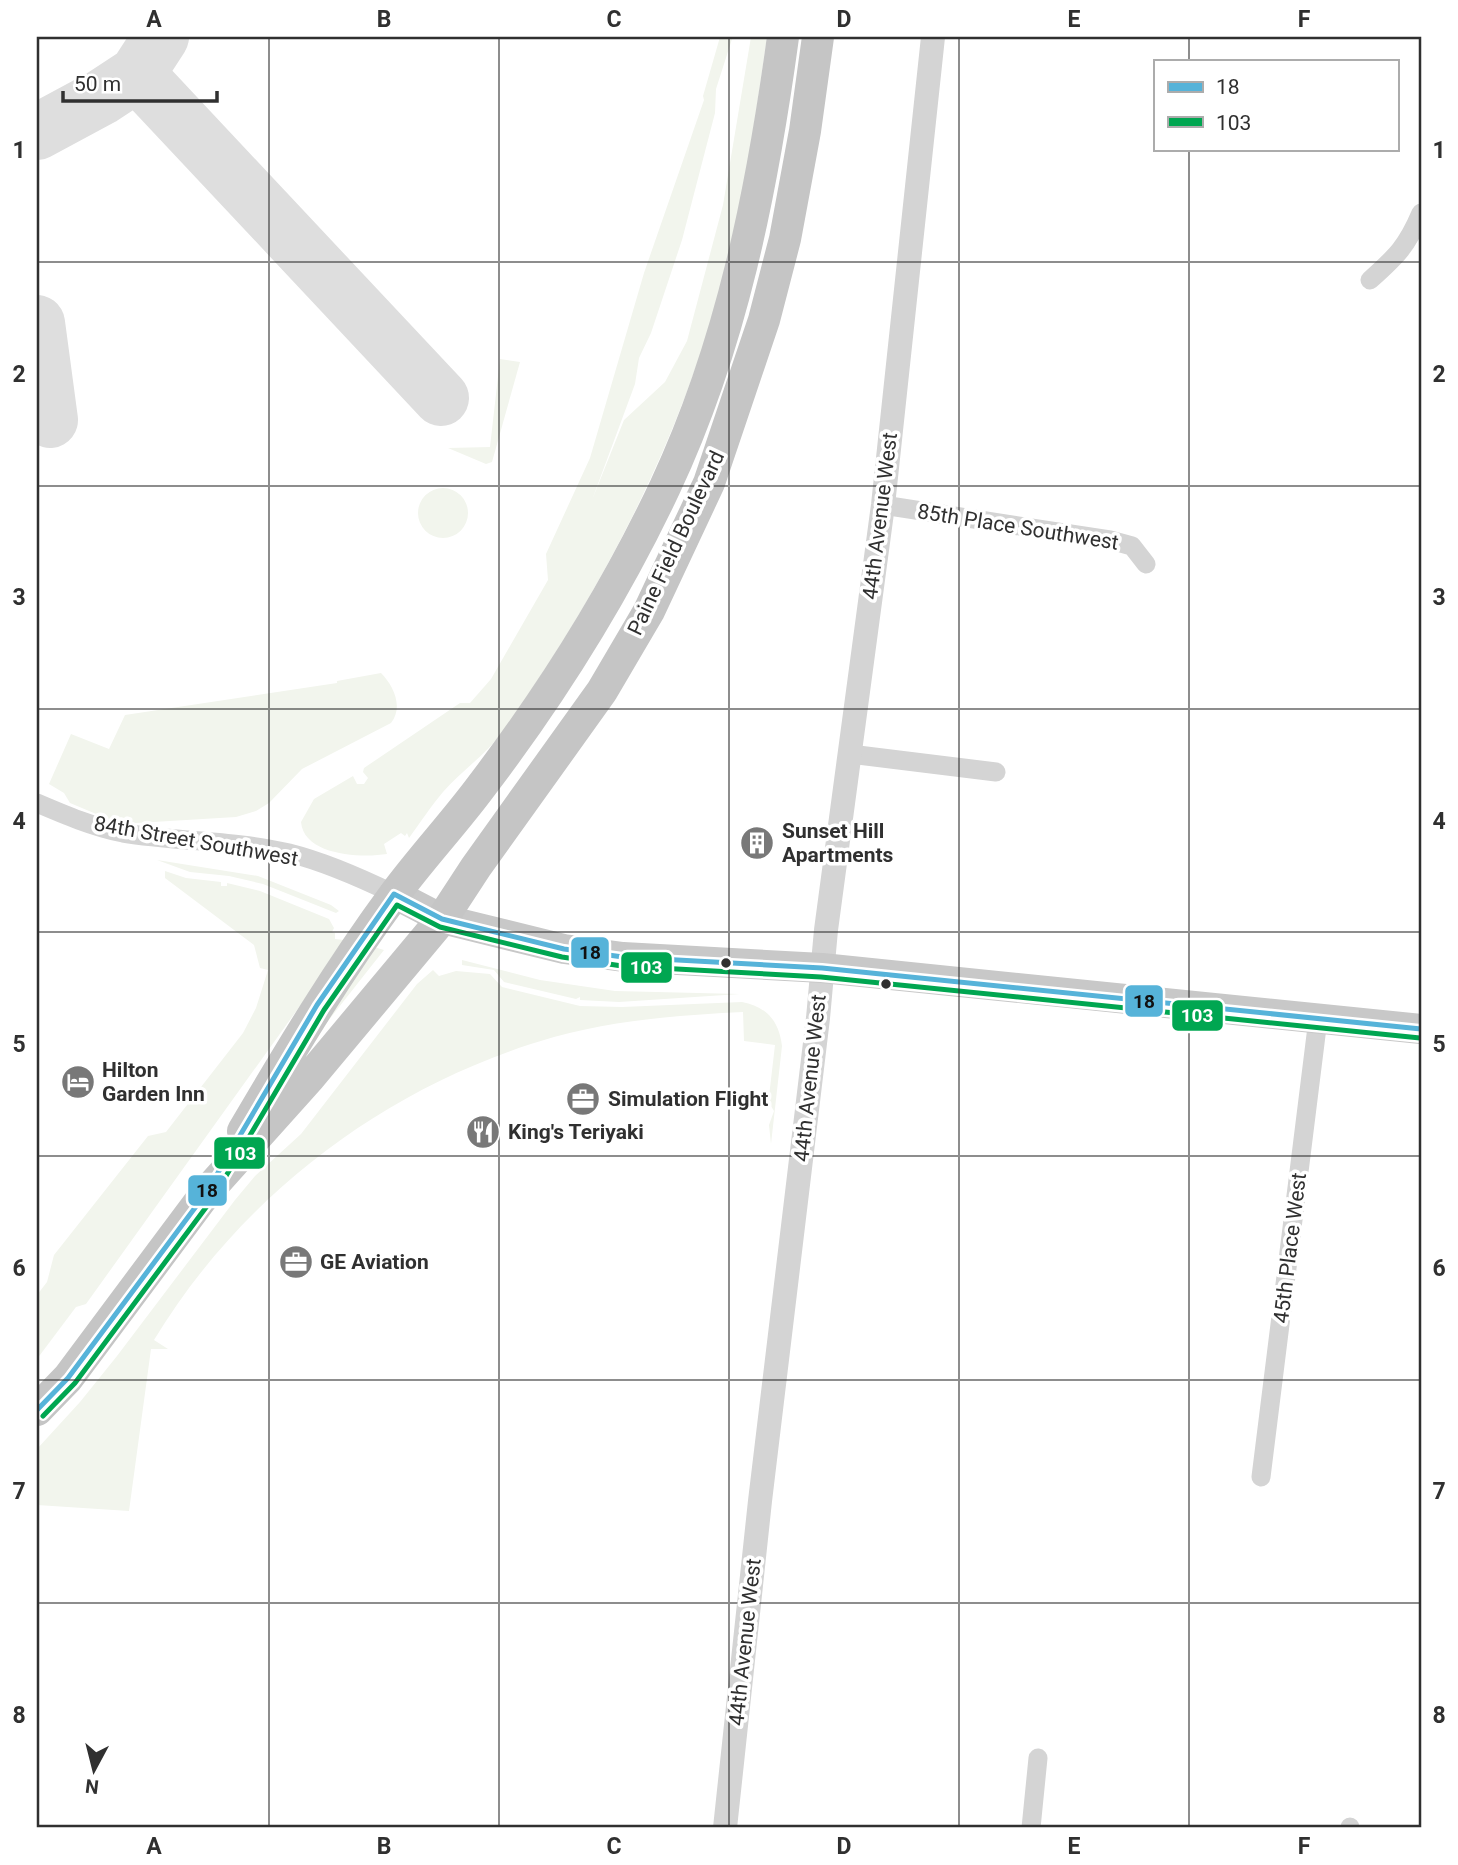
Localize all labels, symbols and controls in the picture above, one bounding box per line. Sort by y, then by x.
text: A [146,6,162,33]
text: B [377,6,391,33]
text: C [606,6,622,33]
text: D [837,6,851,33]
text: E [1068,6,1081,33]
text: F [1298,6,1311,33]
scale bar [63,60,217,104]
legend [1154,60,1398,150]
text: 50 m [74,72,121,96]
text: 18 [1216,75,1240,99]
text: 103 [1216,111,1251,135]
text: 1 [12,137,26,164]
text: 1 [1432,137,1446,164]
text: 2 [12,361,26,388]
text: 2 [1432,361,1446,388]
street label: 44th Avenue West [858,431,902,601]
street label: Paine Field Boulevard [623,447,729,639]
street label: 85th Place Southwest [916,499,1120,555]
text: 3 [12,584,26,611]
text: 3 [1432,584,1446,611]
text: 4 [12,808,26,835]
text: 4 [1432,808,1446,835]
street label: 84th Street Southwest [92,811,300,871]
place label: Sunset Hill Apartments [782,819,894,867]
building icon: Sunset Hill Apartments [738,824,776,862]
line badge: 18 [570,936,610,969]
text: 18 [579,941,601,964]
line badge: 103 [620,951,673,984]
text: 103 [630,956,662,979]
unlabelled marker [719,956,733,970]
unlabelled marker [879,977,893,991]
line badge: 18 [1124,984,1164,1018]
text: 18 [1133,990,1155,1013]
street label: 44th Avenue West [789,993,831,1163]
line badge: 103 [1171,999,1224,1032]
text: 103 [1181,1004,1213,1027]
text: 5 [12,1031,26,1058]
text: 5 [1432,1031,1446,1058]
place label: Hilton Garden Inn [102,1058,205,1106]
hotel icon: Hilton Garden Inn [59,1063,97,1101]
office icon: Simulation Flight [564,1080,602,1118]
place label: Simulation Flight [608,1087,768,1111]
restaurant icon: King's Teriyaki [464,1113,502,1151]
place label: King's Teriyaki [508,1120,644,1144]
line badge: 103 [213,1136,266,1170]
text: 103 [224,1142,256,1165]
street label: 45th Place West [1269,1171,1311,1325]
line badge: 18 [187,1174,228,1207]
text: 18 [196,1179,218,1202]
office icon: GE Aviation [277,1243,315,1281]
place label: GE Aviation [320,1250,429,1274]
text: 6 [12,1255,26,1282]
text: 6 [1432,1255,1446,1282]
text: 7 [12,1478,26,1505]
text: 7 [1432,1478,1446,1505]
street label: 44th Avenue West [724,1557,766,1727]
text: 8 [12,1702,26,1729]
text: 8 [1432,1702,1446,1729]
north arrow [60,1736,130,1806]
text: N [84,1774,100,1799]
text: A [146,1833,162,1860]
text: B [377,1833,391,1860]
text: C [606,1833,622,1860]
text: D [837,1833,851,1860]
text: E [1068,1833,1081,1860]
text: F [1298,1833,1311,1860]

